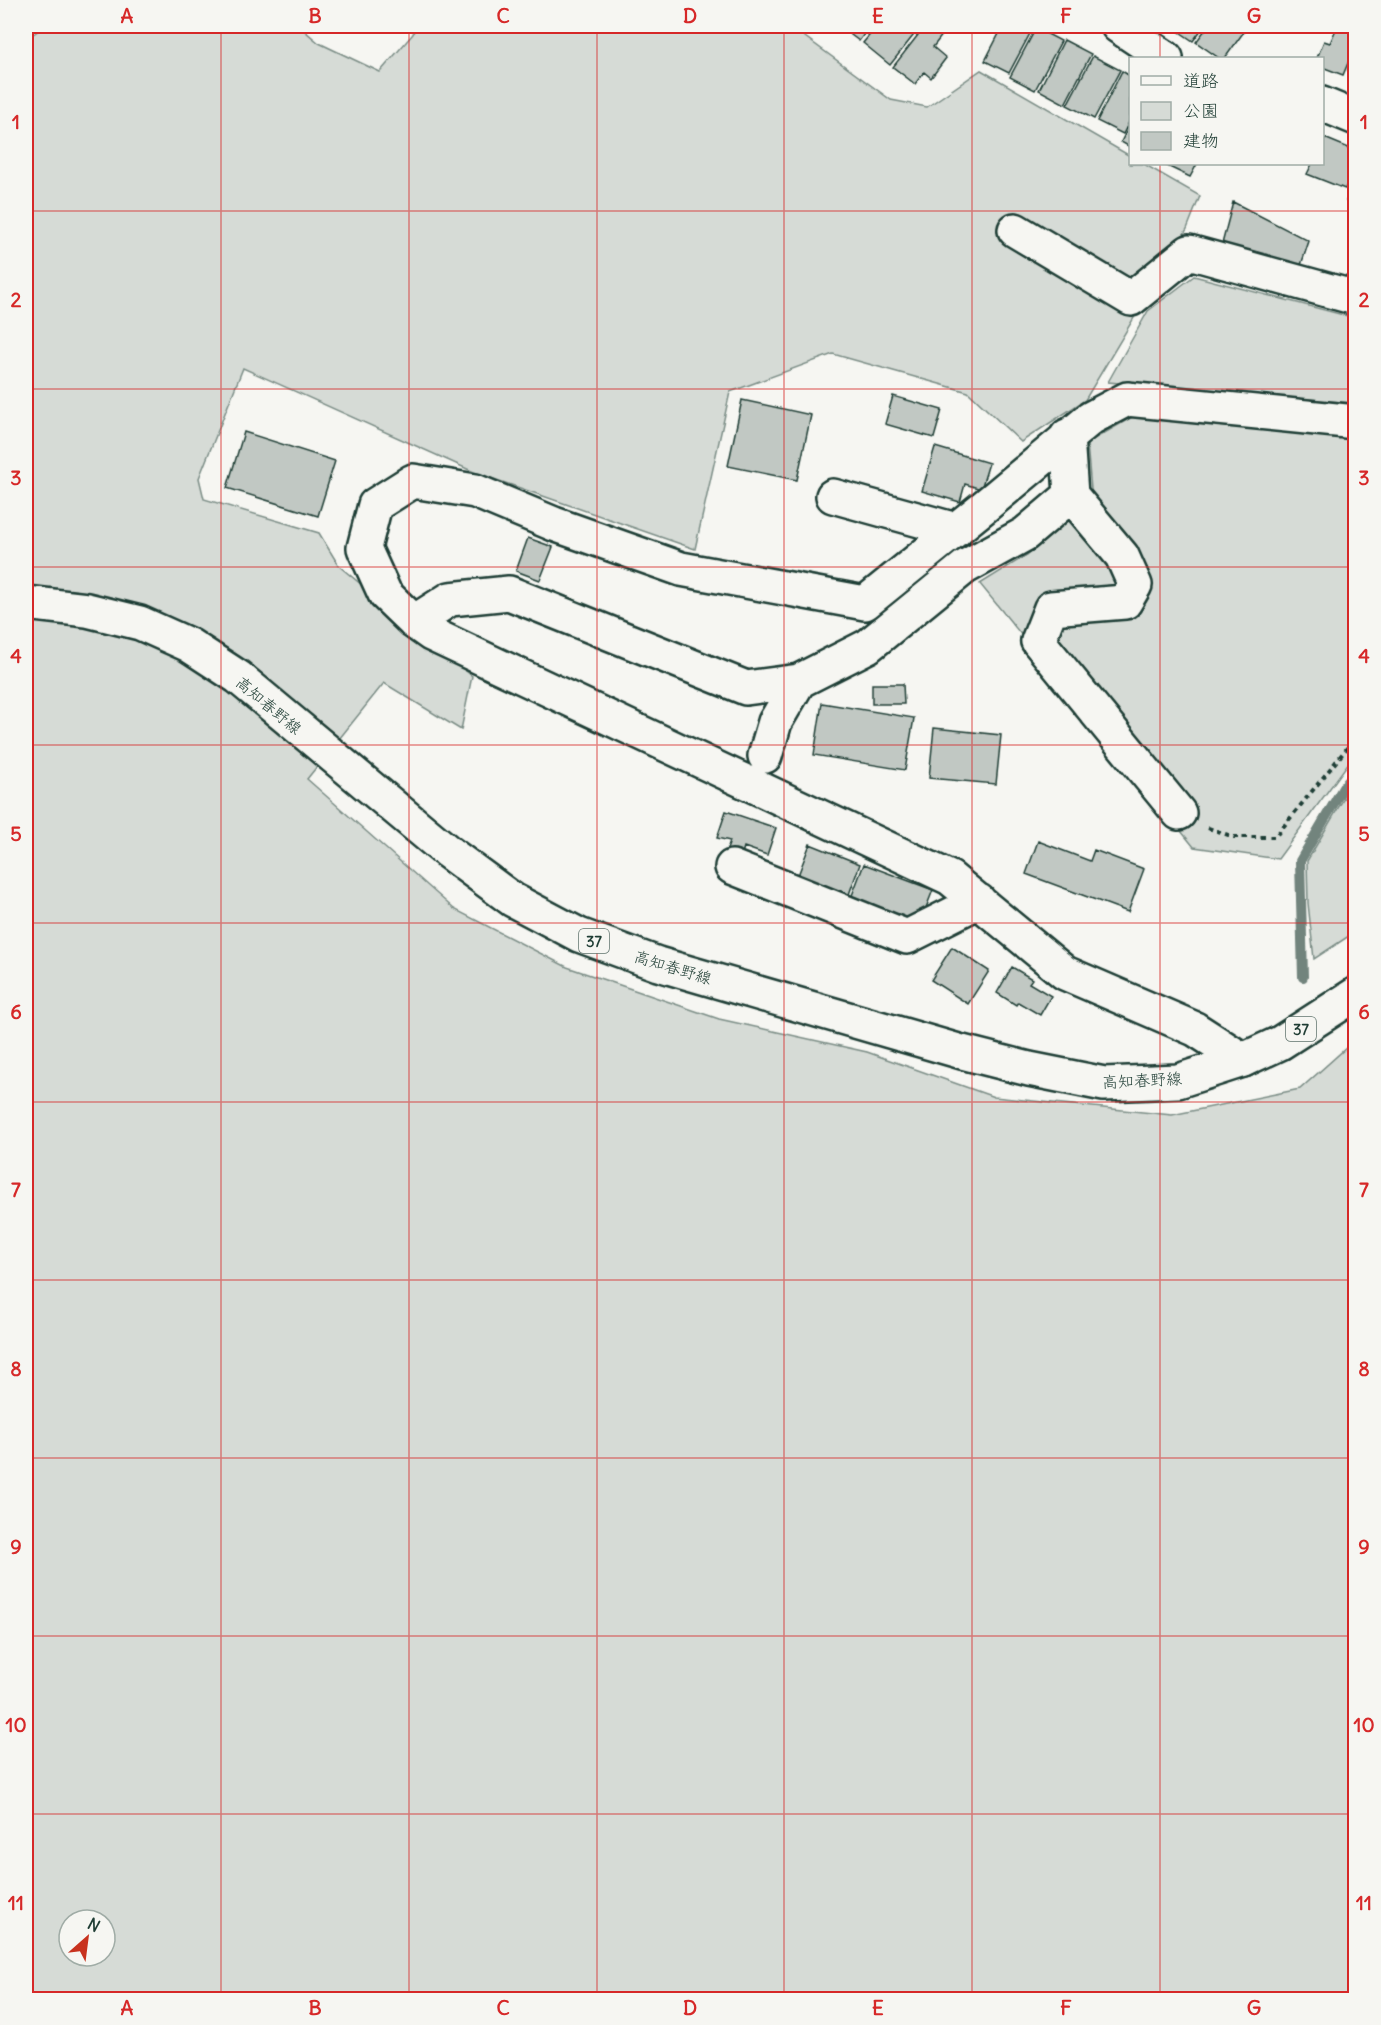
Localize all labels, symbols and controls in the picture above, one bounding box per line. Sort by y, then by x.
text: A [121,3,134,28]
text: B [308,3,322,28]
text: C [496,3,510,28]
text: D [683,3,697,28]
text: E [872,3,884,28]
text: F [1060,3,1072,28]
text: G [1247,3,1261,28]
legend [1129,57,1324,165]
text: 道路 [1183,69,1219,92]
text: 公園 [1183,99,1219,122]
text: 1 [12,109,20,134]
text: 1 [1360,109,1368,134]
text: 建物 [1183,129,1219,152]
text: 2 [11,287,22,312]
text: 2 [1359,287,1370,312]
text: 3 [10,465,22,490]
text: 3 [1358,465,1370,490]
text: 4 [10,643,22,668]
text: 4 [1358,643,1370,668]
street label: 高知春野線 [232,672,306,738]
text: 5 [10,821,22,846]
text: 5 [1358,821,1370,846]
road number: 37 [579,929,609,953]
street label: 高知春野線 [632,946,714,988]
text: 6 [10,999,22,1024]
text: 6 [1358,999,1370,1024]
road number: 37 [1286,1017,1316,1041]
street label: 高知春野線 [1102,1068,1182,1092]
text: 7 [11,1177,21,1202]
text: 7 [1359,1177,1369,1202]
text: 8 [10,1356,22,1381]
text: 8 [1358,1356,1370,1381]
text: 9 [10,1534,22,1559]
text: 9 [1358,1534,1370,1559]
text: 10 [5,1712,27,1737]
text: 10 [1353,1712,1375,1737]
text: 11 [8,1890,24,1915]
text: 11 [1356,1890,1372,1915]
north arrow [57,1908,117,1968]
text: N [84,1913,104,1936]
text: A [121,1995,134,2020]
text: B [308,1995,322,2020]
text: C [496,1995,510,2020]
text: D [683,1995,697,2020]
text: E [872,1995,884,2020]
text: F [1060,1995,1072,2020]
text: G [1247,1995,1261,2020]

